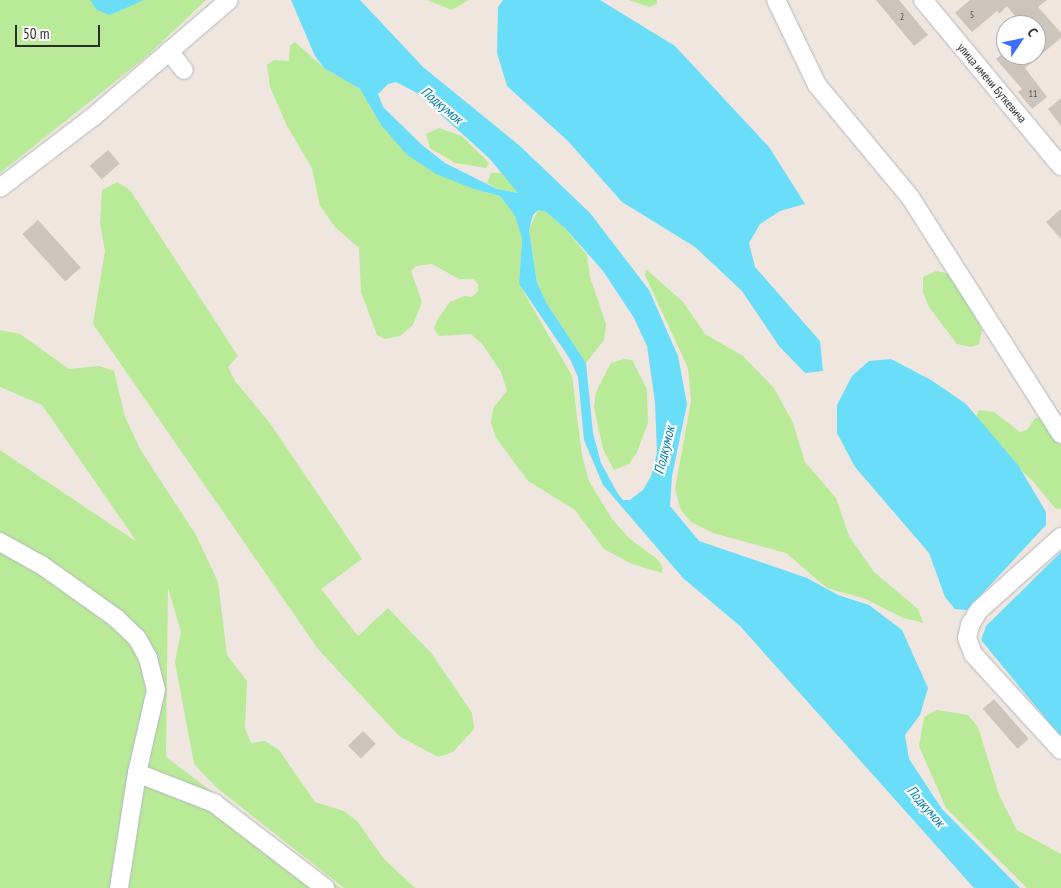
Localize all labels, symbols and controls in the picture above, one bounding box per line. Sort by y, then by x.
house number: 5 [970,9,974,21]
house number: 2 [900,11,904,23]
scale bar [18,15,102,47]
north arrow [996,15,1046,65]
text: 50 m [23,24,49,43]
text: С [1023,24,1042,40]
street label: улица имени Буткевича [954,40,1030,126]
water label: Подкумок [418,83,466,127]
house number: 11 [1029,88,1037,100]
water label: Подкумок [650,424,678,476]
water label: Подкумок [904,782,948,830]

